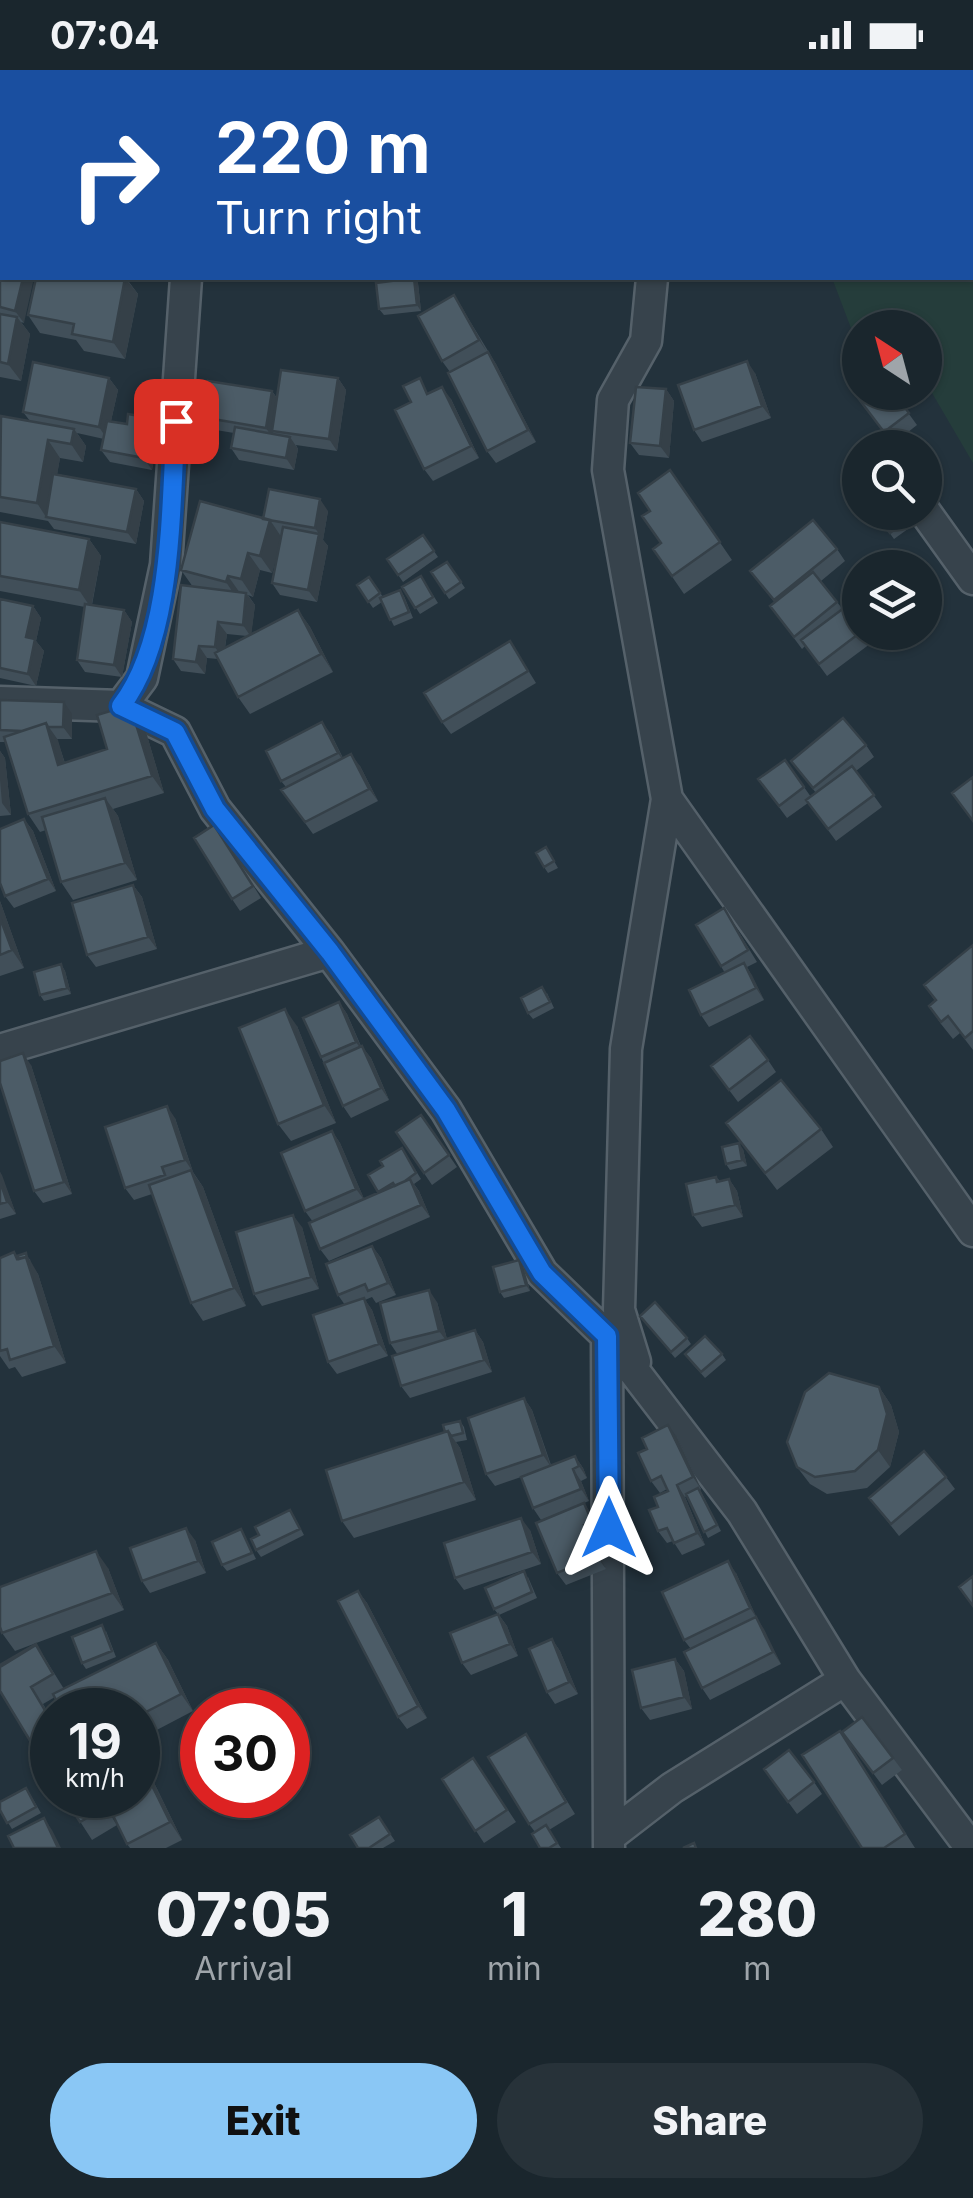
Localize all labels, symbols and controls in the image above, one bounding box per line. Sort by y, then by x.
text: 07:04 [50,12,160,58]
text: 220 m [215,105,431,190]
icon: right [50,110,180,240]
text: Turn right [215,190,422,245]
north arrow [842,310,942,410]
map controls [842,310,942,650]
pin [134,379,219,464]
icon: arrive [149,394,204,449]
button: search [842,430,942,530]
button: layers [842,550,942,650]
position arrow [557,1476,661,1580]
speed limit sign: 30 [180,1688,310,1818]
text: 19 [68,1711,122,1771]
text: km/h [65,1763,125,1793]
text: 07:05 [156,1878,331,1950]
text: 1 [501,1878,528,1950]
text: 280 [698,1878,817,1950]
text: Arrival [194,1949,293,1988]
text: min [487,1949,542,1988]
text: m [743,1949,771,1988]
button: Exit [50,2063,477,2178]
button: Share [497,2063,923,2178]

